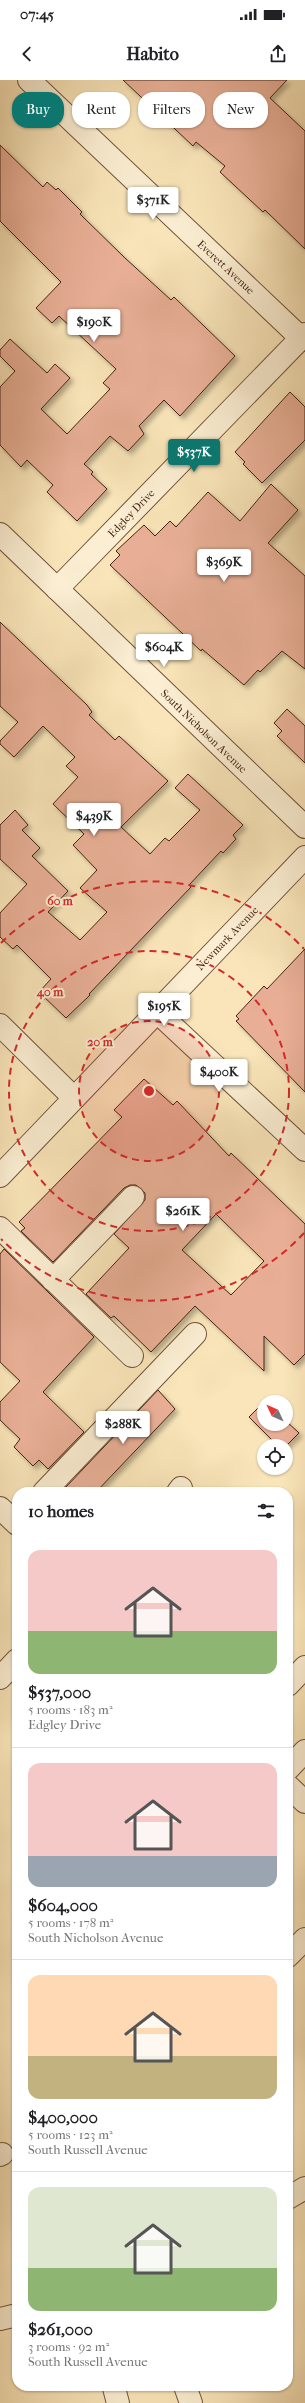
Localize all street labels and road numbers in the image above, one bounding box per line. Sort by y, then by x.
street label: Everett Avenue [195,238,257,297]
street label: Edgley Drive [105,486,158,540]
street label: South Nicholson Avenue [158,687,250,776]
street label: Newmark Avenue [194,903,262,973]

